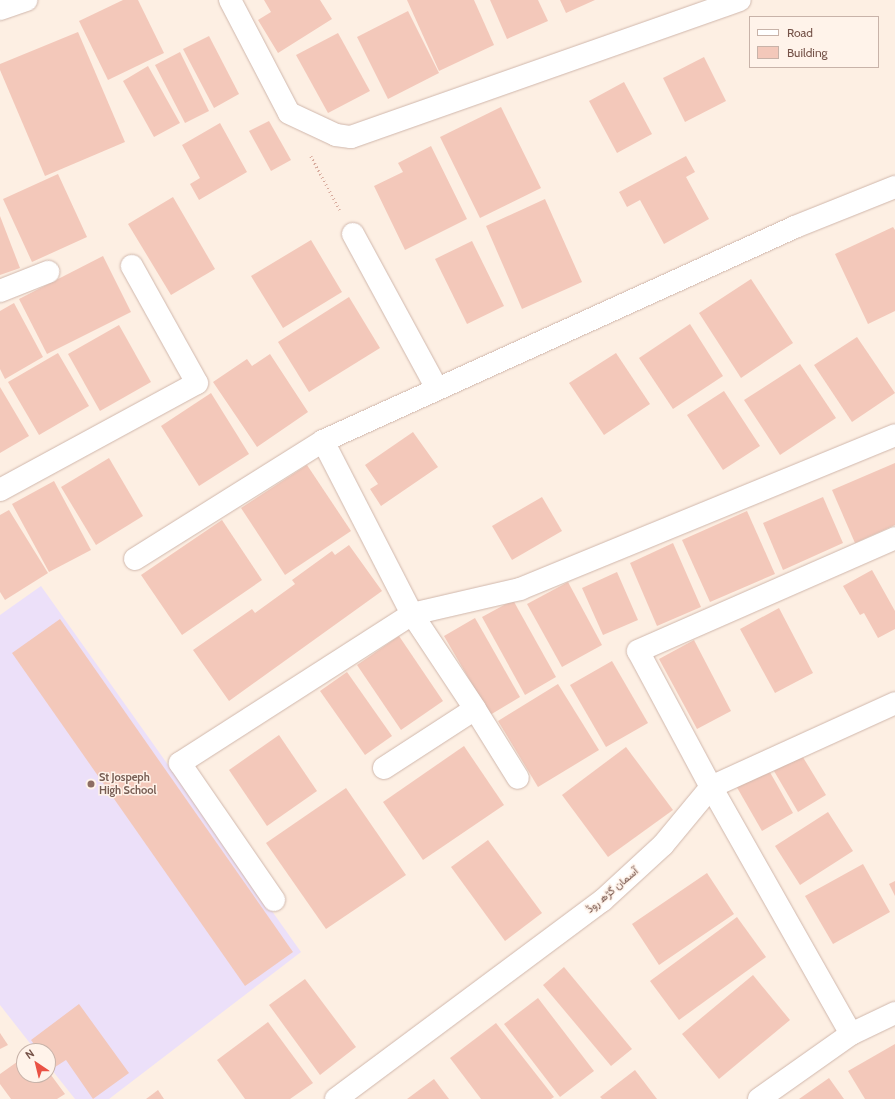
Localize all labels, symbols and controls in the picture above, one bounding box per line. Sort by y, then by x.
legend [749,16,879,68]
text: Road [787,25,813,40]
text: Building [787,45,828,60]
place label: St Jospeph High School [99,771,156,797]
marker: St Jospeph High School [86,779,96,789]
street label: آسمان گڑھ روڈ [583,864,641,916]
north arrow [16,1043,56,1083]
text: N [22,1046,37,1062]

